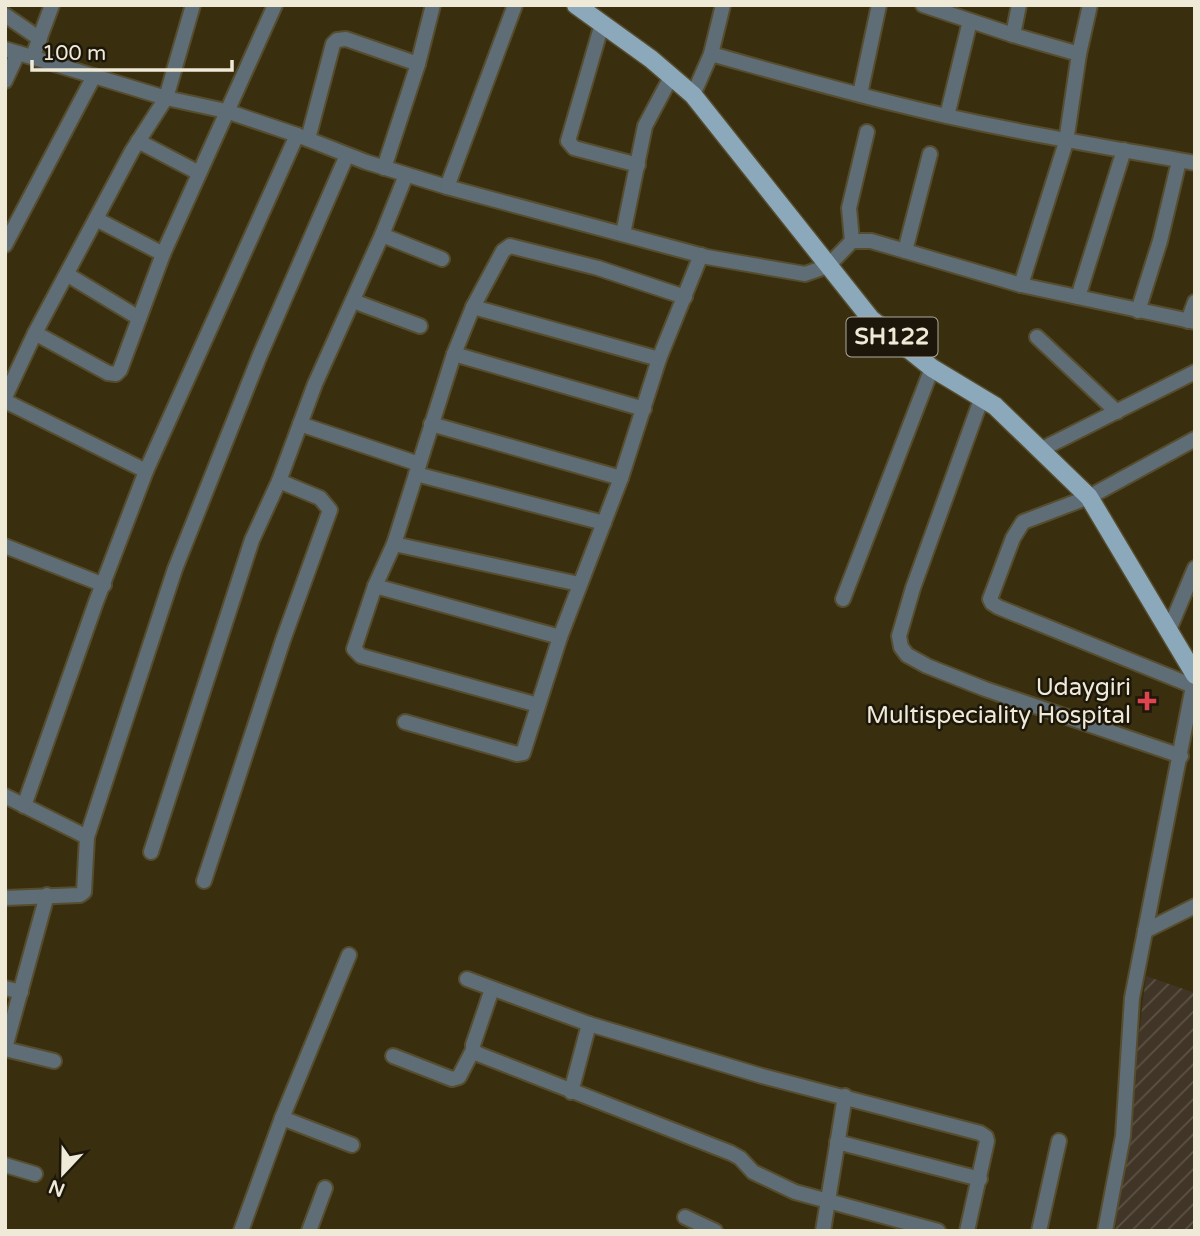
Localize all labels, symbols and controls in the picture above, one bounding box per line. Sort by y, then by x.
scale bar [32,28,231,72]
text: 100 m [42,41,106,66]
road number: SH122 [846,318,938,356]
place label: Udaygiri Multispeciality Hospital [866,673,1131,730]
marker: Udaygiri Multispeciality Hospital [1137,691,1157,711]
north arrow [28,1138,98,1208]
text: N [46,1175,68,1201]

